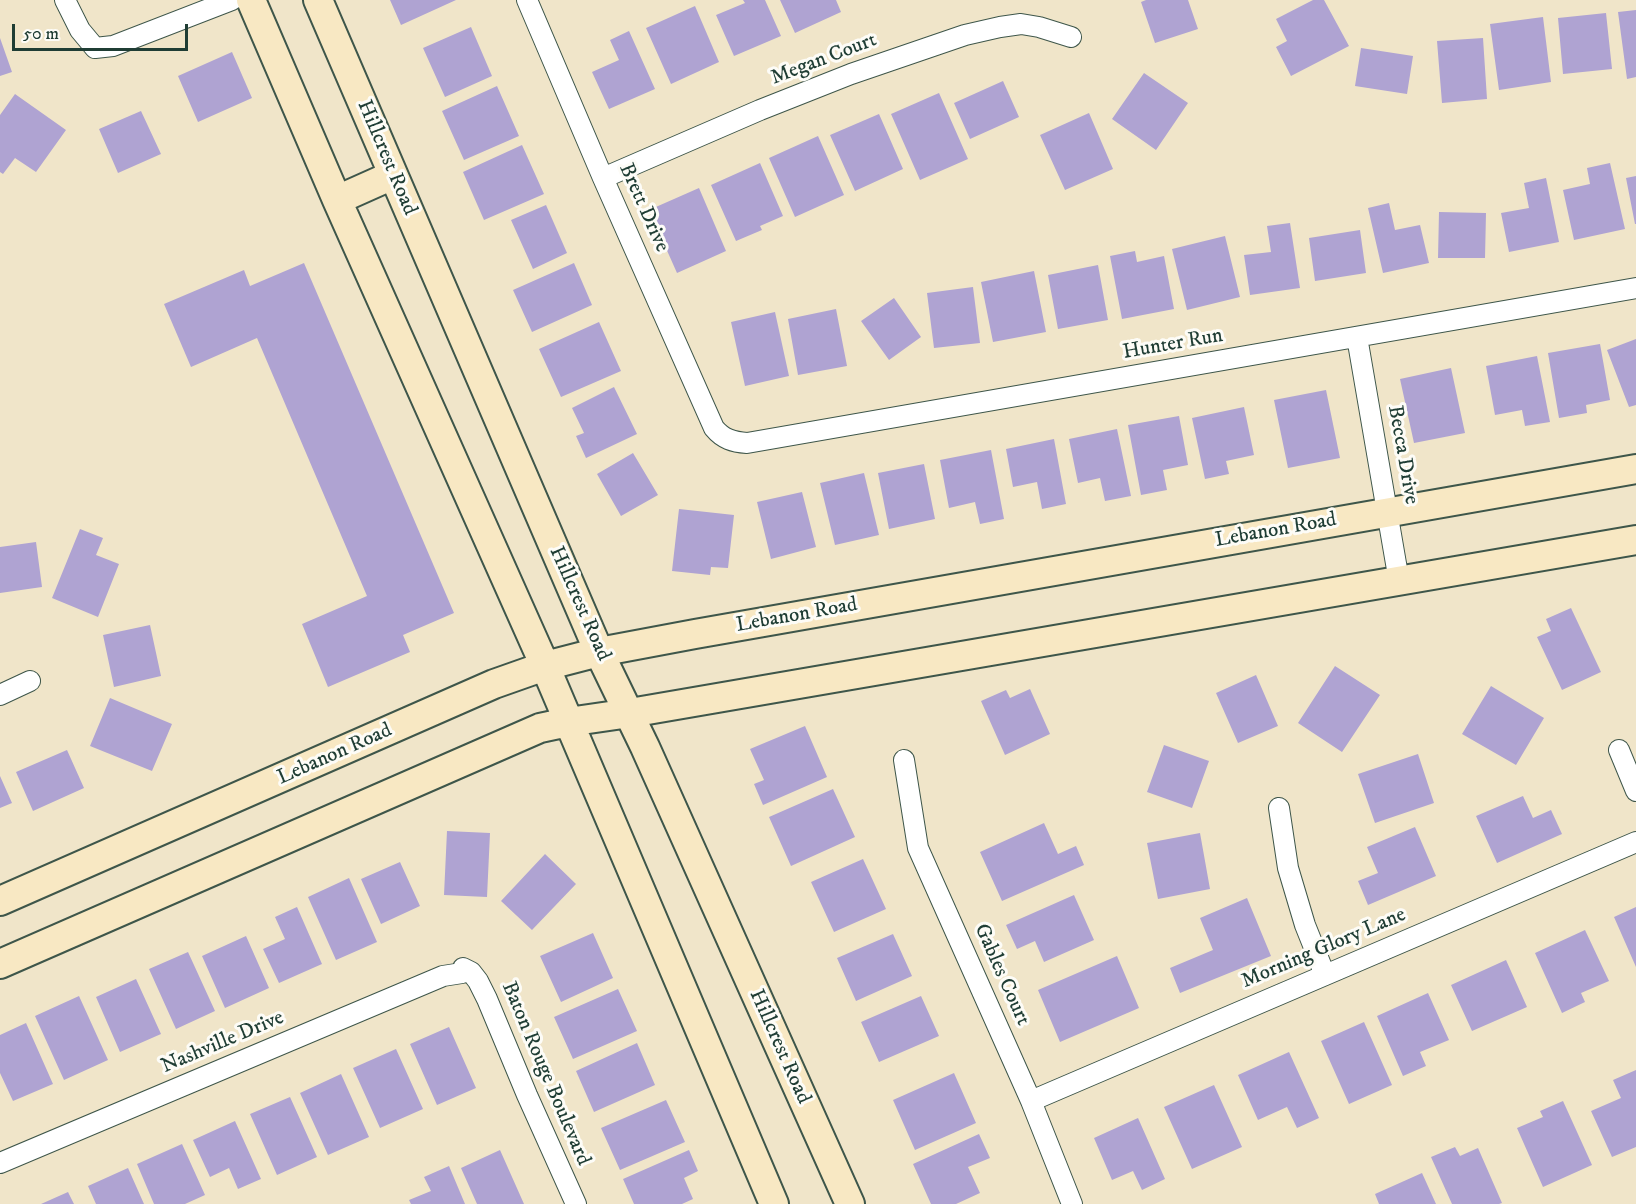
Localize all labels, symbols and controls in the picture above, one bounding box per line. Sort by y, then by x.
scale bar [15,12,190,50]
text: 50 m [23,23,59,45]
street label: Megan Court [768,28,880,92]
street label: Hillcrest Road [350,97,422,219]
street label: Brett Drive [612,160,674,256]
street label: Hunter Run [1121,324,1225,366]
street label: Becca Drive [1381,403,1423,507]
street label: Lebanon Road [1213,508,1339,554]
street label: Hillcrest Road [543,543,615,665]
street label: Lebanon Road [734,593,860,639]
street label: Lebanon Road [274,719,396,791]
street label: Morning Glory Lane [1238,903,1410,995]
street label: Gables Court [967,920,1035,1030]
street label: Baton Rouge Boulevard [495,978,595,1170]
street label: Hillcrest Road [743,986,815,1108]
street label: Nashville Drive [158,1006,288,1080]

